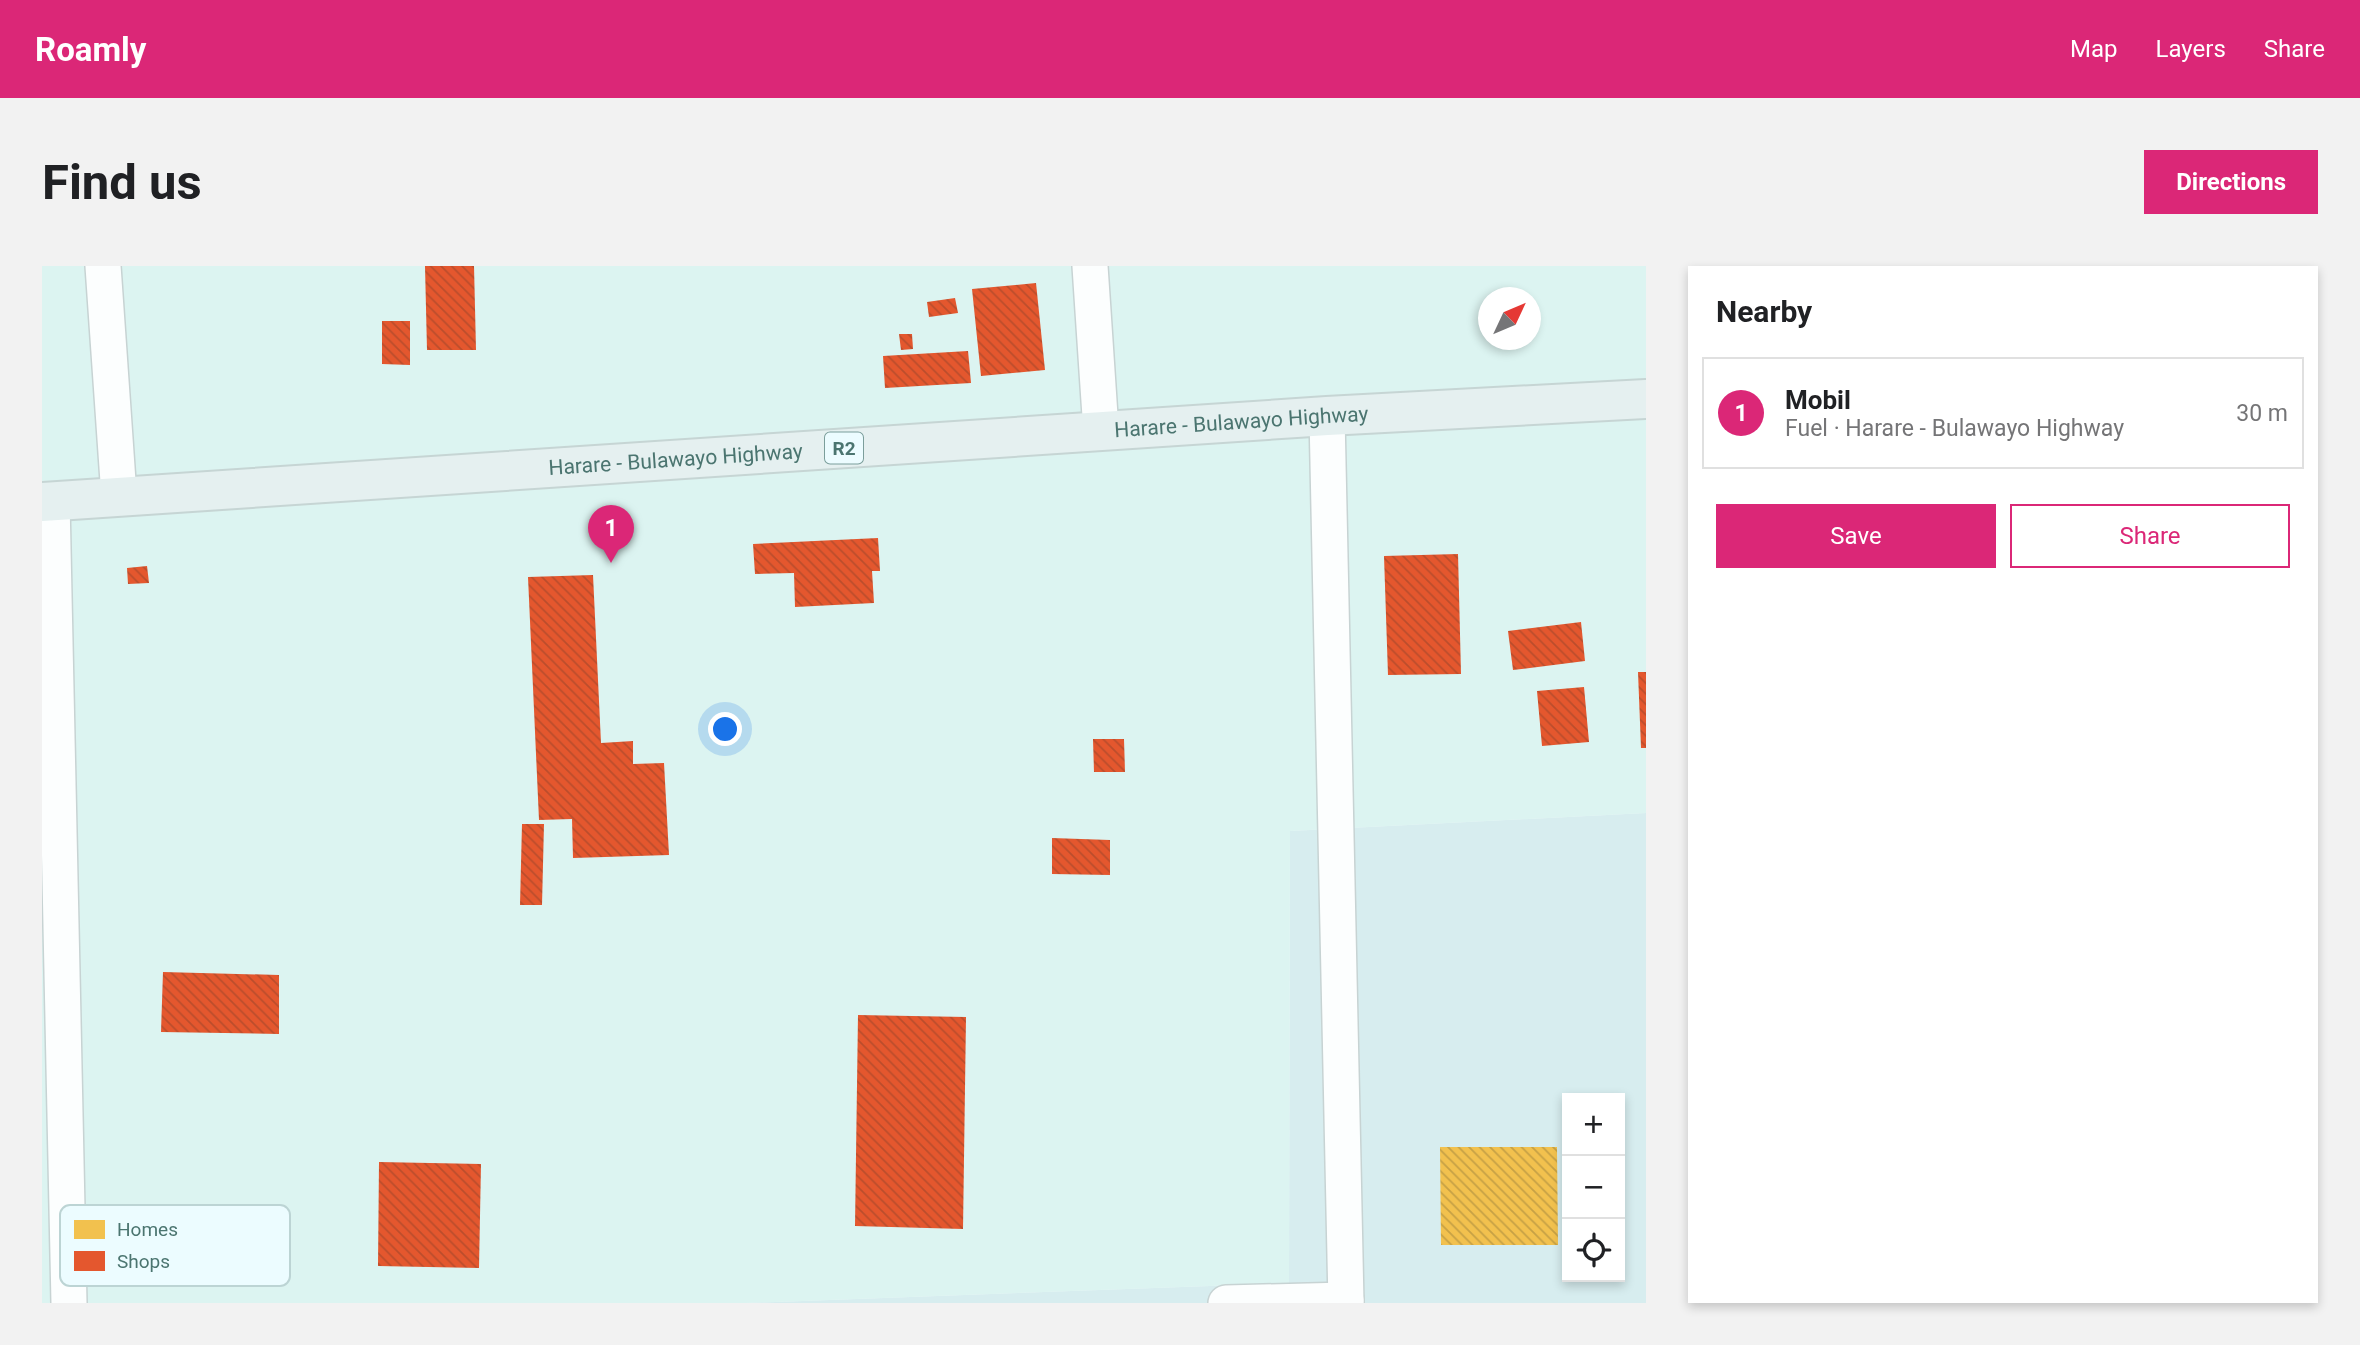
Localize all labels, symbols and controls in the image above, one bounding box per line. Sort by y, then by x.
text: Roamly [35,30,146,69]
text: Map [2070,35,2118,63]
text: Layers [2156,35,2226,63]
text: Share [2264,35,2325,63]
button: Directions [2144,150,2318,214]
text: Find us [42,154,202,211]
north arrow [1478,287,1541,350]
text: Nearby [1716,294,1812,329]
text: Mobil [1785,385,1851,415]
text: 1 [1734,400,1748,427]
text: 30 m [2236,400,2288,427]
street label: Harare - Bulawayo Highway [1113,402,1369,442]
text: Fuel · Harare - Bulawayo Highway [1785,415,2124,442]
road number: R2 [825,432,863,464]
street label: Harare - Bulawayo Highway [548,439,803,480]
button: Save [1716,504,1996,568]
button: Share [2010,504,2290,568]
pin: 1 [588,505,634,563]
your location [708,712,742,746]
map controls [1562,1093,1625,1282]
button: + [1562,1093,1625,1156]
button: − [1562,1156,1625,1219]
legend [60,1205,290,1286]
text: Homes [117,1218,178,1241]
button: locate [1562,1219,1625,1282]
text: Shops [117,1250,170,1273]

